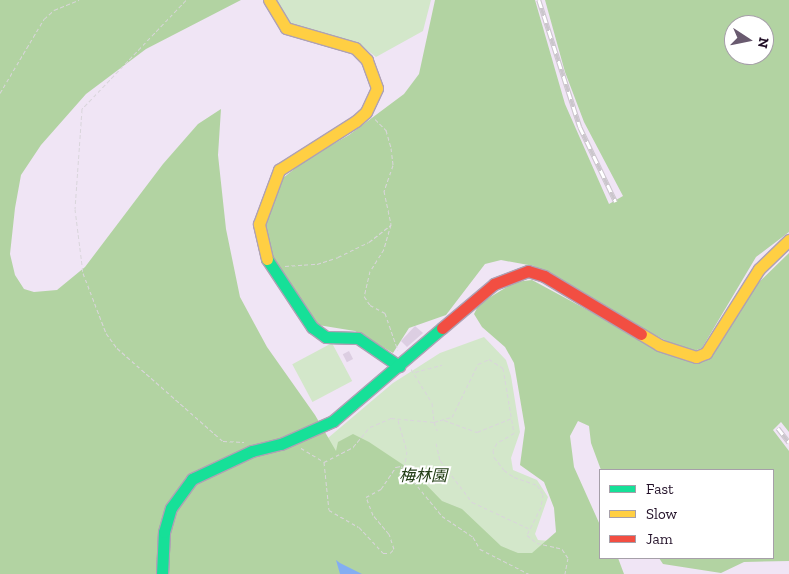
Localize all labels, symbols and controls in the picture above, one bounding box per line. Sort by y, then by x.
north arrow [724,15,774,65]
text: N [754,36,773,50]
park label: 梅林園 [399,466,447,486]
legend [599,469,774,559]
text: Fast [646,480,674,498]
text: Slow [646,505,677,523]
text: Jam [646,530,673,548]

